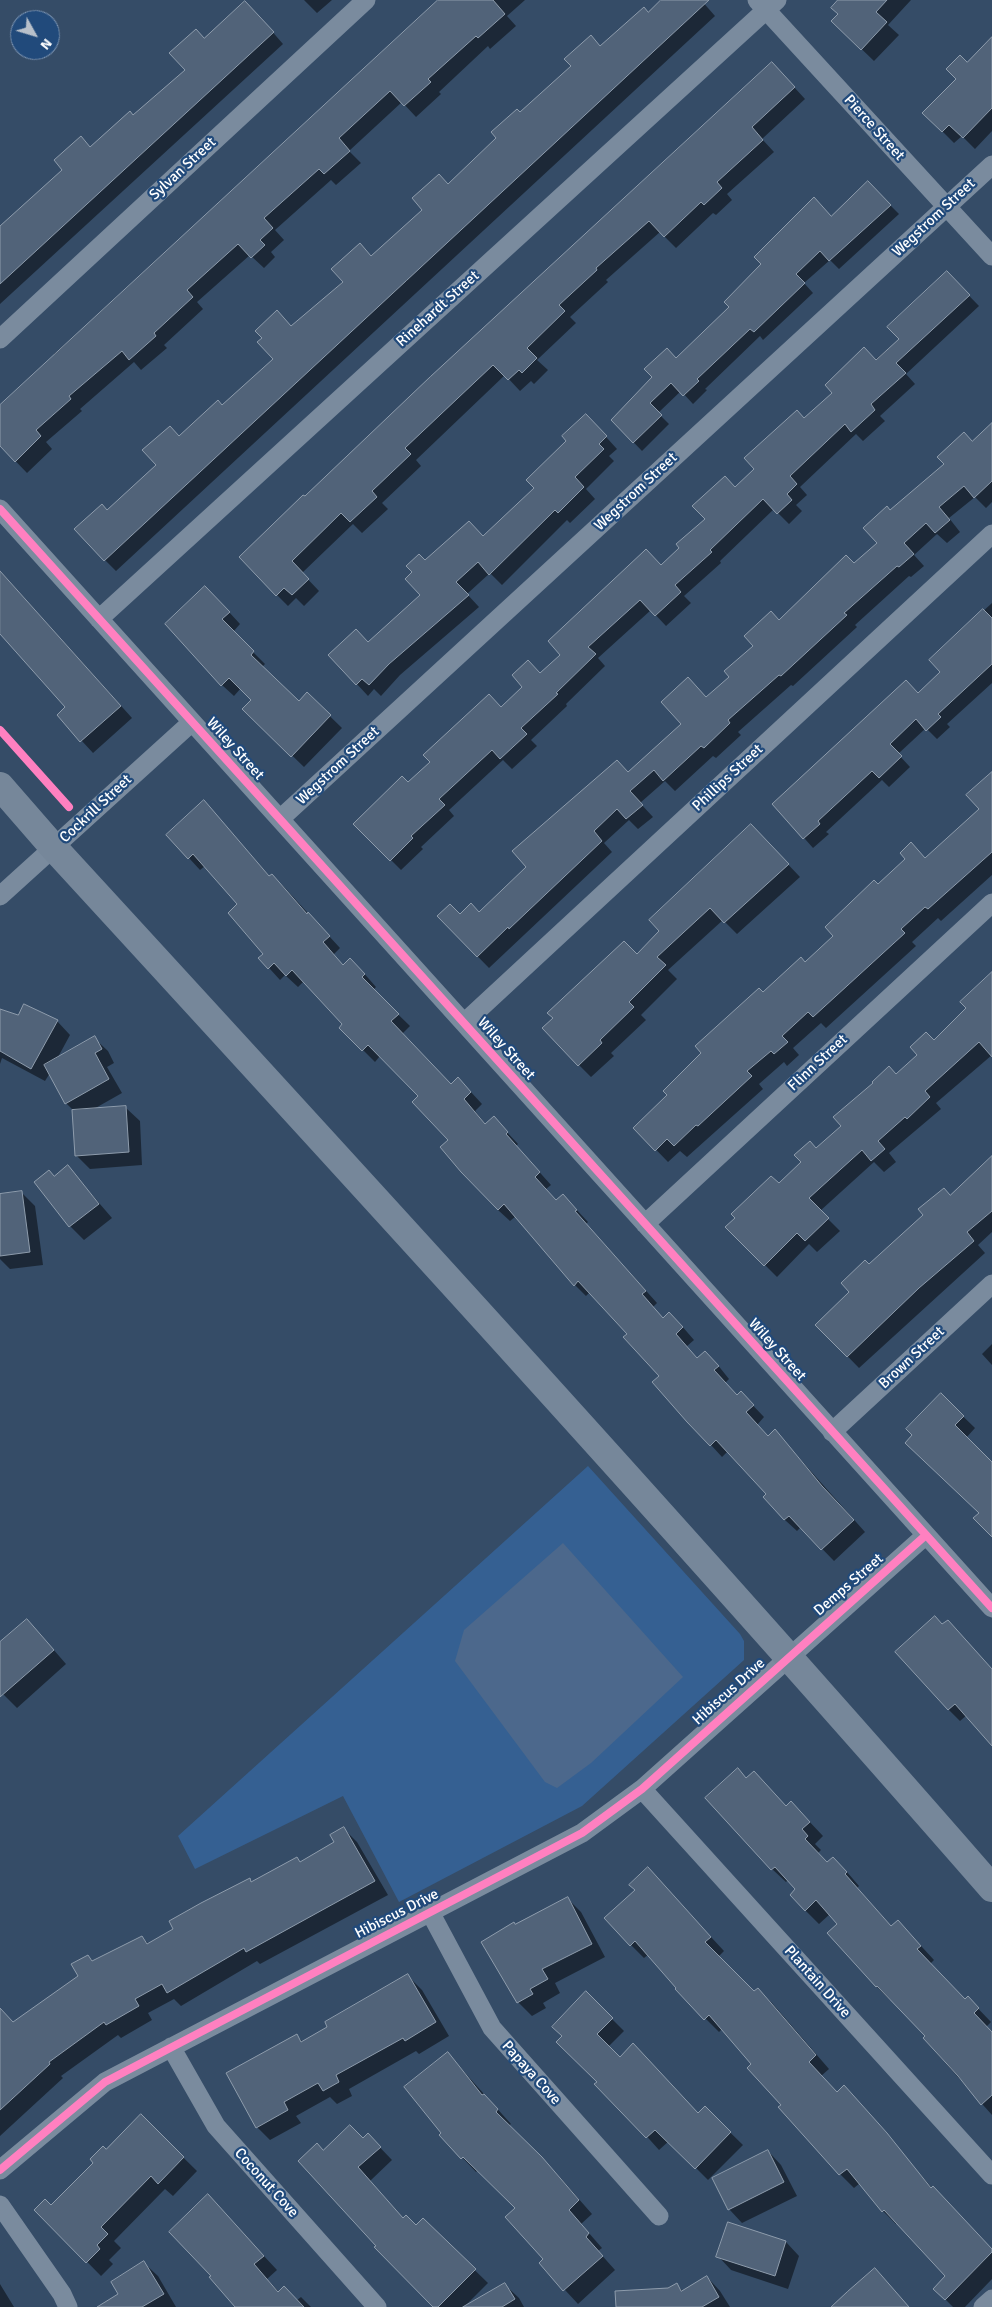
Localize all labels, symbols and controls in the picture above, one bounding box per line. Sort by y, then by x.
north arrow [10,10,60,60]
text: N [37,35,56,53]
street label: Pierce Street [840,91,908,165]
street label: Sylvan Street [146,134,220,204]
street label: Wegstrom Street [889,175,979,261]
street label: Rinehardt Street [393,267,483,351]
street label: Wegstrom Street [591,449,681,535]
street label: Wiley Street [202,714,268,784]
street label: Wegstrom Street [293,723,383,809]
street label: Phillips Street [689,741,767,815]
street label: Cockrill Street [56,771,136,847]
street label: Wiley Street [473,1014,539,1084]
street label: Flinn Street [784,1031,852,1095]
street label: Wiley Street [744,1315,810,1385]
street label: Brown Street [875,1323,949,1393]
street label: Demps Street [811,1550,887,1620]
street label: Hibiscus Drive [689,1655,769,1729]
street label: Hibiscus Drive [352,1885,442,1943]
street label: Plantain Drive [780,1942,854,2022]
street label: Papaya Cove [498,2037,564,2109]
street label: Coconut Cove [230,2145,302,2221]

